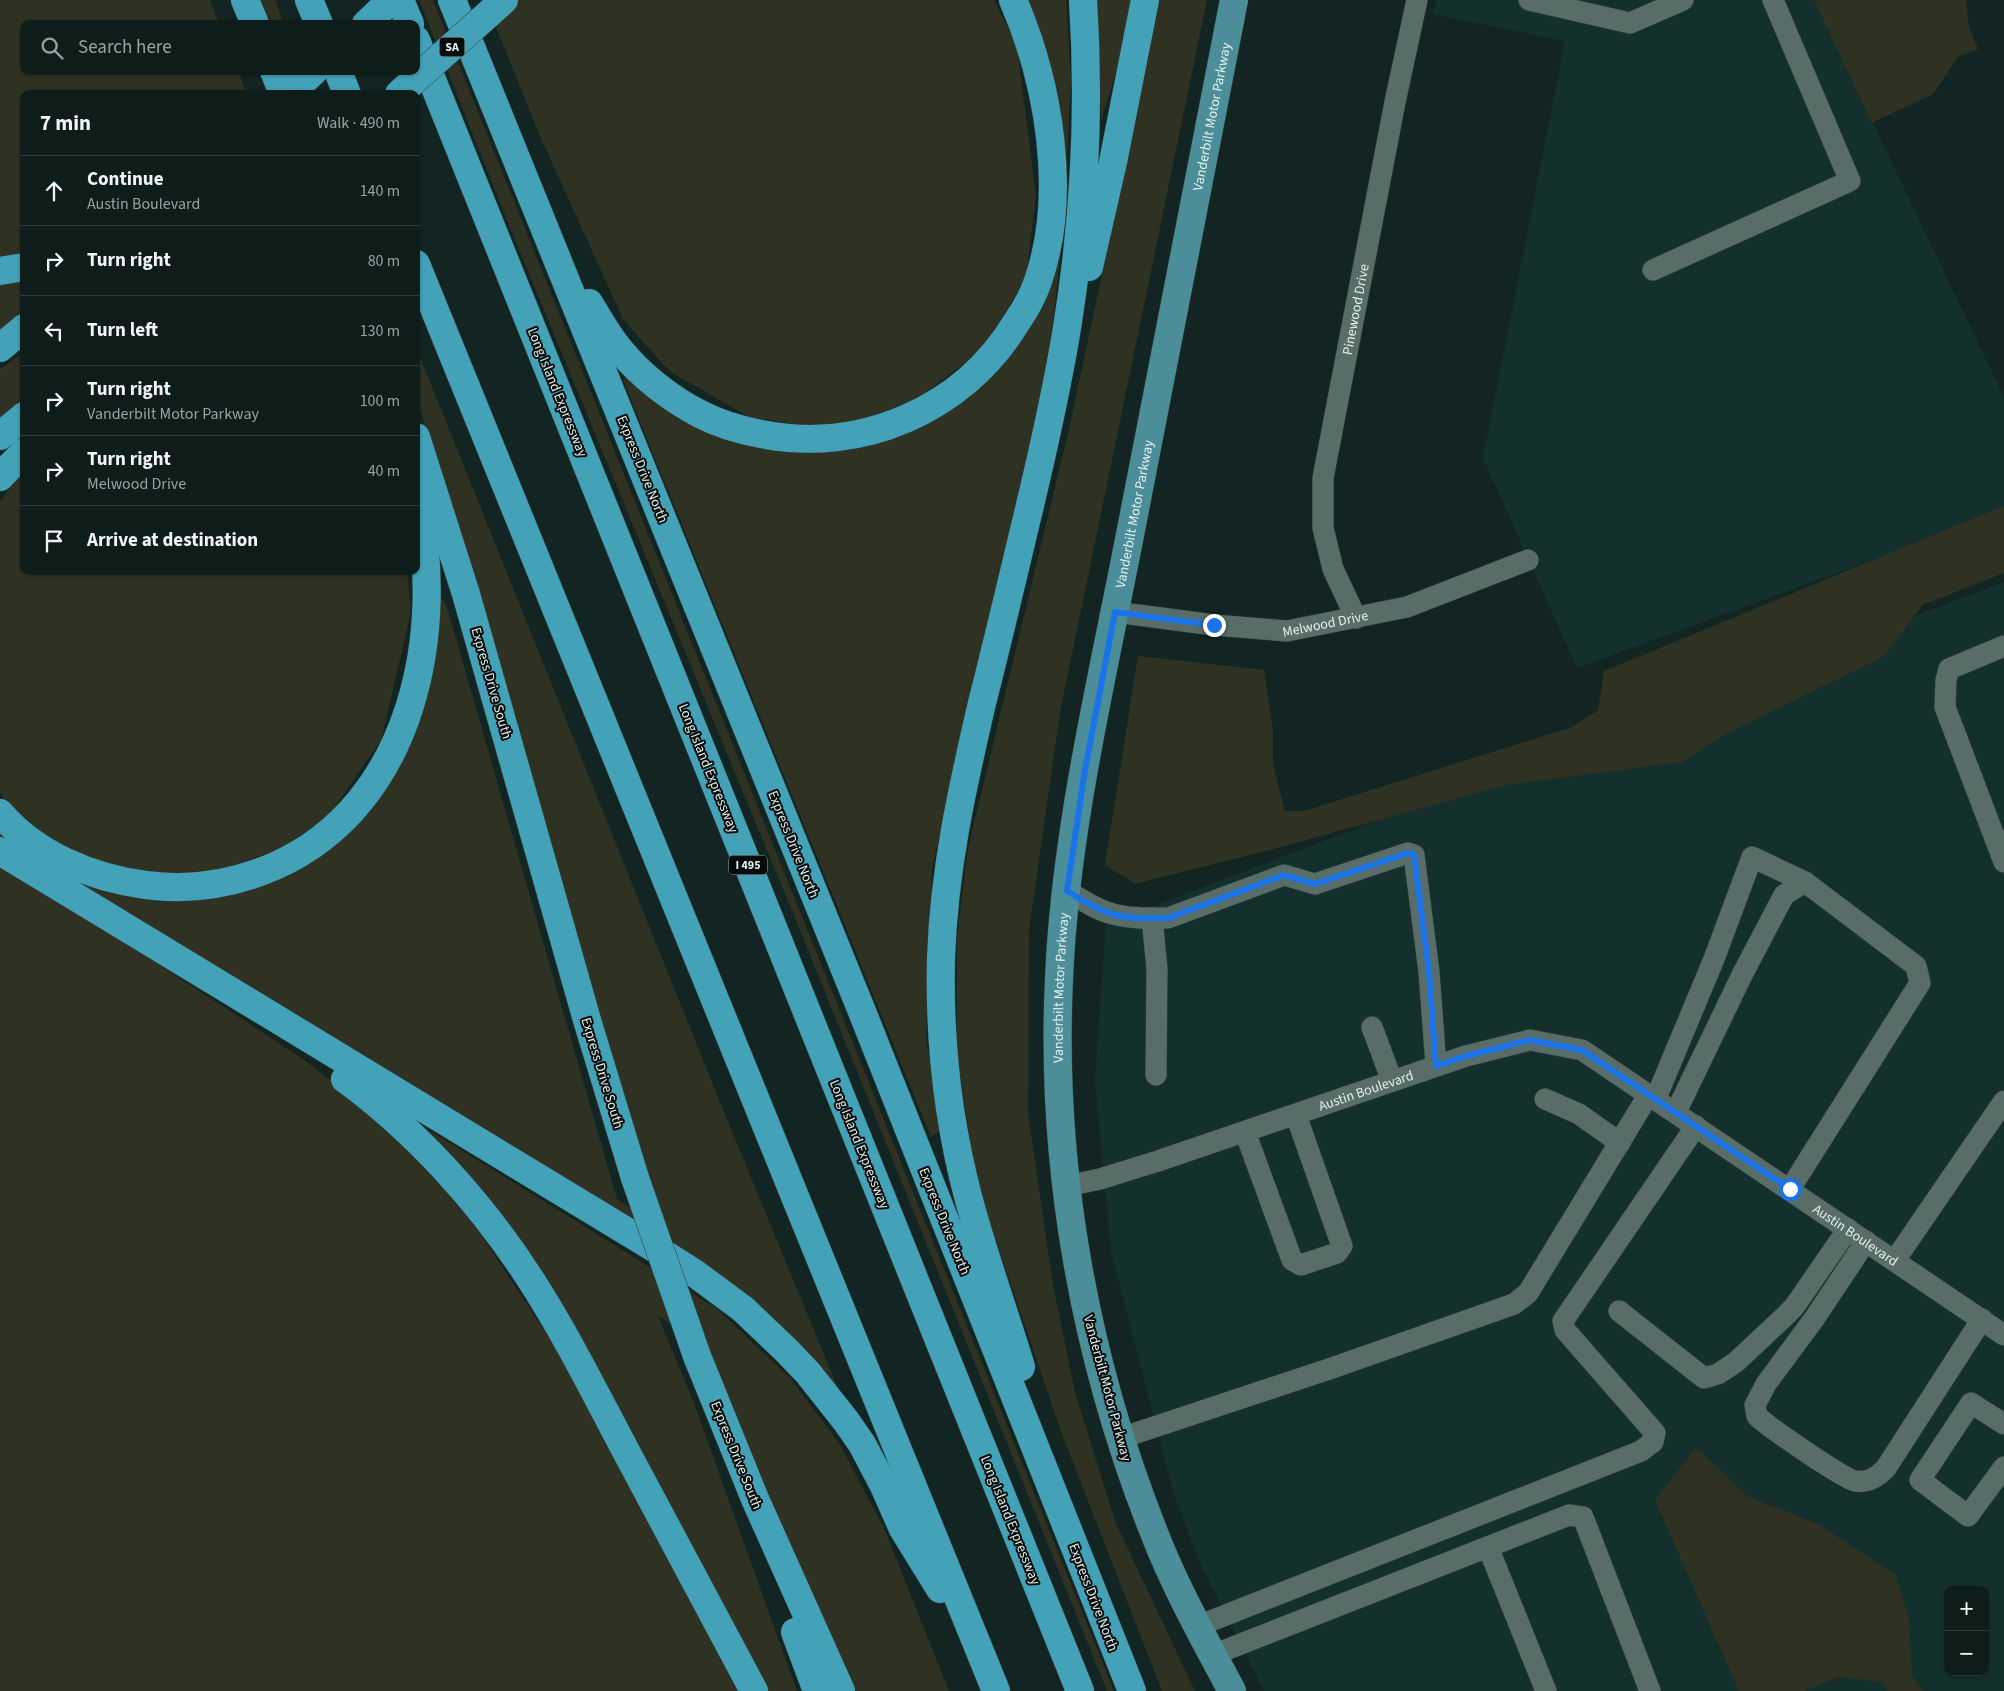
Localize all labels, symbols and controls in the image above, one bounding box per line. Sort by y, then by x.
search box [20,20,420,75]
icon: search [38,34,66,62]
text: Search here [78,34,172,61]
road number: SA [440,38,464,56]
street label: Vanderbilt Motor Parkway [1188,40,1237,193]
text: 7 min [40,108,91,138]
text: Walk · 490 m [317,112,400,134]
text: Continue [87,166,164,193]
icon: ahead [40,177,68,205]
text: 140 m [360,180,400,202]
text: Austin Boulevard [87,193,200,215]
icon: right [40,247,68,275]
text: Turn right [87,247,171,274]
text: 80 m [368,250,400,272]
street label: Pinewood Drive [1338,262,1375,357]
icon: left [40,317,68,345]
text: Turn left [87,317,158,344]
text: 130 m [360,320,400,342]
street label: Long Island Expressway [522,325,592,461]
text: Turn right [87,376,171,403]
icon: right [40,387,68,415]
text: 100 m [360,390,400,412]
text: Vanderbilt Motor Parkway [87,403,259,425]
street label: Express Drive North [611,413,673,526]
street label: Vanderbilt Motor Parkway [1111,438,1159,590]
text: Turn right [87,446,171,473]
icon: right [40,457,68,485]
text: 40 m [368,460,400,482]
text: Melwood Drive [87,473,186,495]
icon: arrive [40,527,68,555]
text: Arrive at destination [87,527,258,554]
street label: Melwood Drive [1281,606,1370,643]
route end [1203,614,1226,637]
street label: Express Drive South [466,625,517,741]
street label: Long Island Expressway [673,701,743,837]
street label: Express Drive North [762,788,824,901]
road number: I 495 [729,856,767,874]
street label: Vanderbilt Motor Parkway [1049,911,1075,1063]
street label: Express Drive South [576,1015,628,1131]
street label: Austin Boulevard [1316,1066,1416,1117]
street label: Long Island Expressway [824,1077,894,1213]
street label: Express Drive North [913,1165,975,1278]
route start [1779,1178,1802,1201]
street label: Austin Boulevard [1808,1200,1902,1272]
street label: Vanderbilt Motor Parkway [1078,1313,1136,1464]
street label: Express Drive South [705,1398,767,1513]
street label: Long Island Expressway [975,1453,1045,1589]
street label: Express Drive North [1063,1540,1123,1654]
map controls [1944,1586,1989,1676]
button: + [1944,1586,1989,1631]
button: − [1944,1631,1989,1676]

